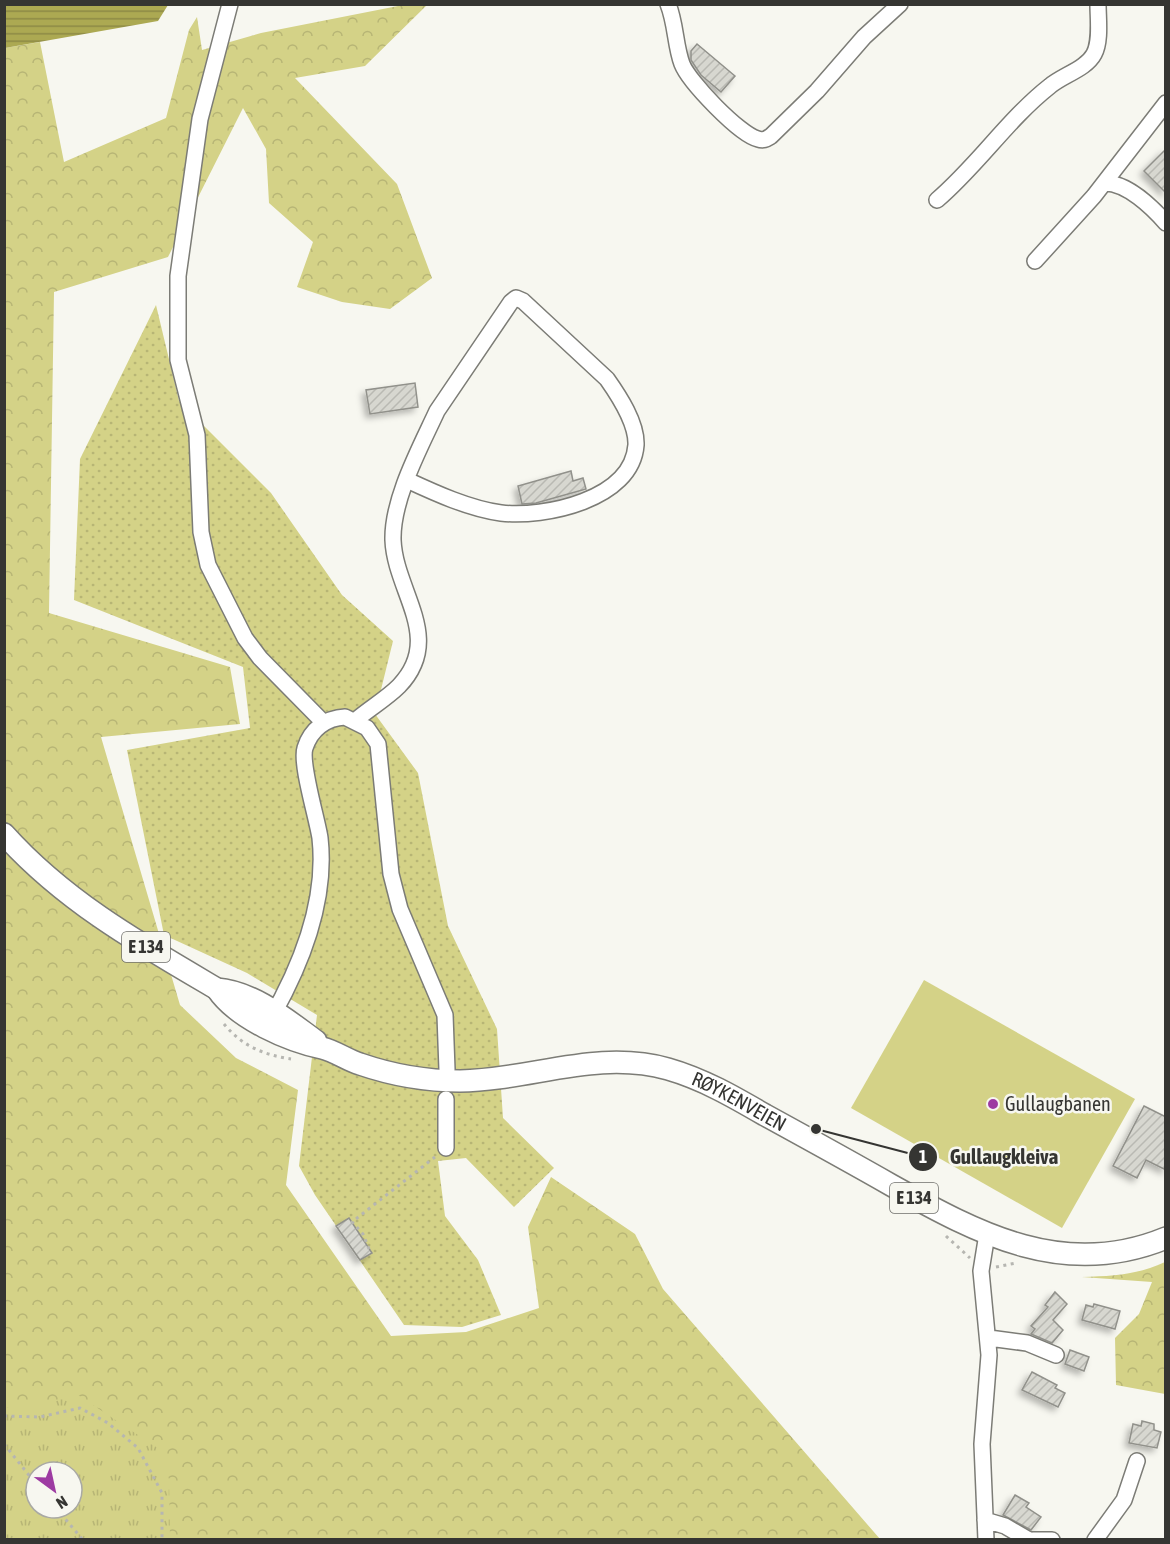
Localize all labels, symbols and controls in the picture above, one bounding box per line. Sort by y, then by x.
road number: E 134 [122,932,170,962]
street label: RØYKENVEIEN [689,1067,790,1135]
place label: Gullaugbanen [1005,1092,1111,1115]
marker: Gullaugbanen [986,1097,1000,1111]
callout: Gullaugkleiva [908,1138,1070,1177]
text: Gullaugkleiva [950,1144,1058,1168]
text: 1 [919,1146,927,1167]
road number: E 134 [890,1183,938,1213]
north arrow [24,1460,84,1520]
text: N [53,1492,71,1513]

